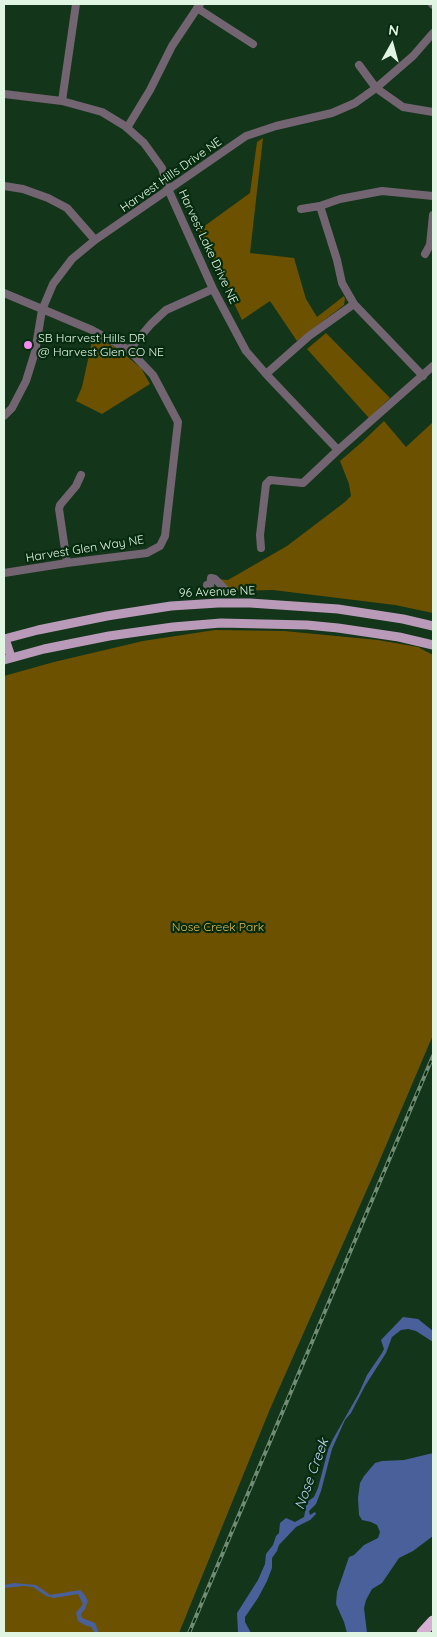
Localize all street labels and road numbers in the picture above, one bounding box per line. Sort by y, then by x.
street label: Harvest Hills Drive NE [118,135,224,215]
street label: Harvest Lake Drive NE [175,187,241,307]
street label: Harvest Glen Way NE [25,533,145,565]
street label: 96 Avenue NE [179,583,255,601]

